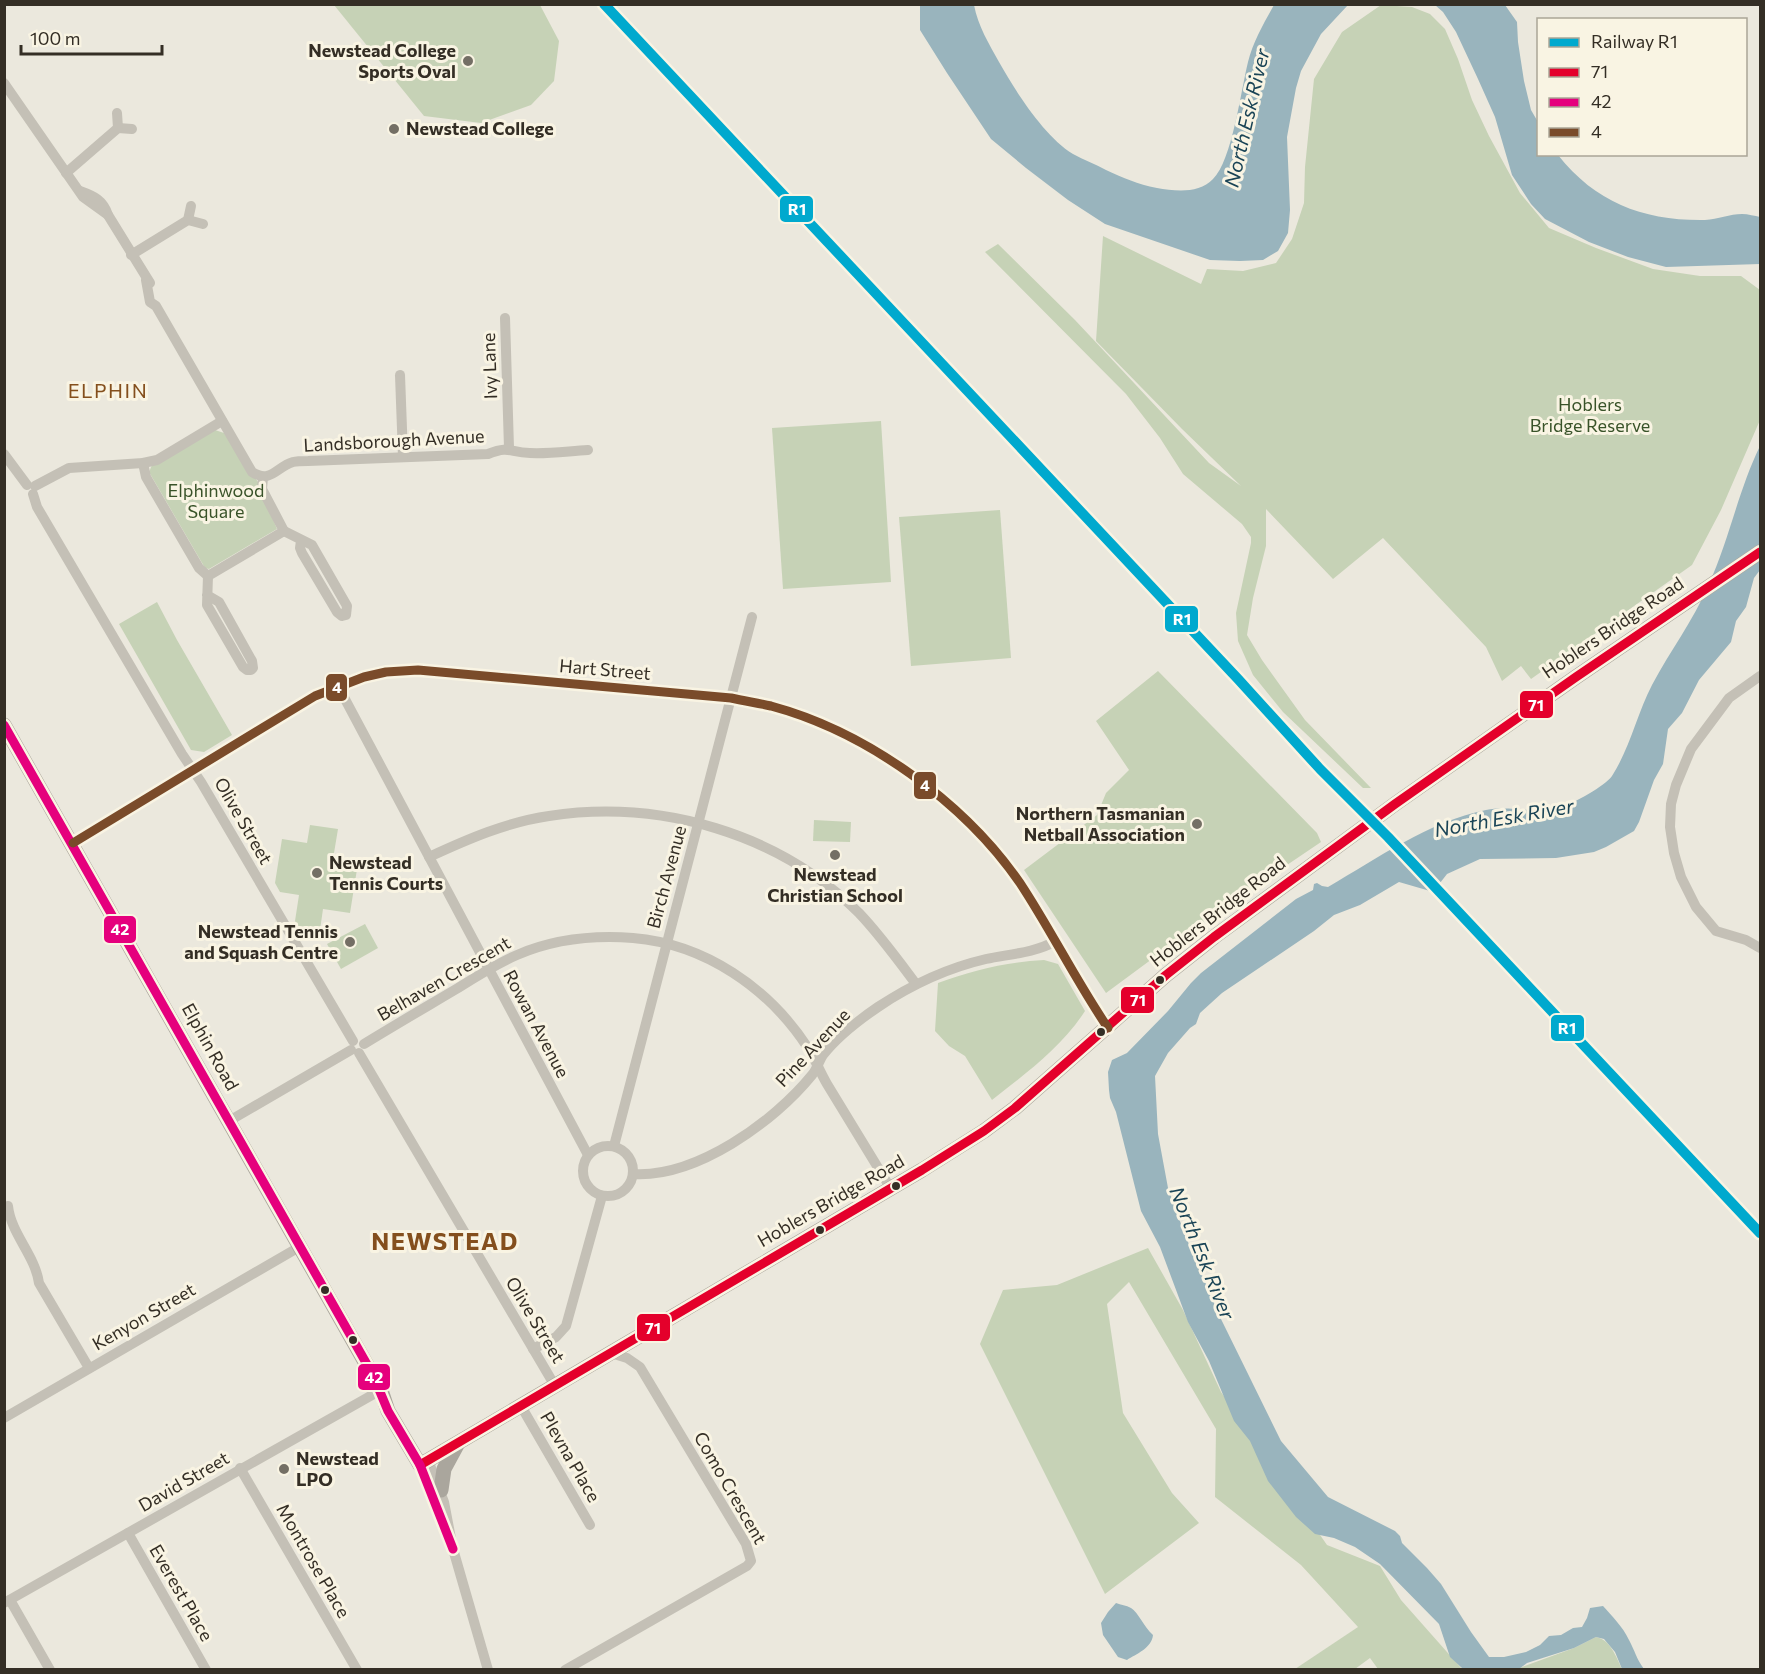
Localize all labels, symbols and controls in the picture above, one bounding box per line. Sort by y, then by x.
scale bar [21,18,162,56]
legend [1537,18,1747,156]
text: 100 m [30,27,80,49]
text: Railway R1 [1591,30,1678,52]
place label: Newstead College Sports Oval [308,39,456,82]
water label: North Esk River [1218,45,1274,189]
marker: Newstead College Sports Oval [461,54,475,68]
text: 71 [1591,60,1608,82]
text: 42 [1591,90,1612,112]
place label: Newstead College [406,117,554,139]
text: 4 [1591,120,1602,142]
marker: Newstead College [387,122,401,136]
line badge: R1 [779,195,814,223]
text: R1 [788,199,806,218]
street label: Ivy Lane [477,332,501,400]
district label: ELPHIN [68,378,148,402]
park label: Hoblers Bridge Reserve [1530,393,1650,436]
street label: Landsborough Avenue [303,424,485,456]
park label: Elphinwood Square [168,479,264,522]
street label: Hoblers Bridge Road [1538,572,1687,683]
line badge: R1 [1164,605,1199,633]
text: R1 [1173,609,1191,628]
street label: Hart Street [558,654,652,684]
line badge: 4 [325,673,348,702]
text: 4 [332,677,342,696]
line badge: 71 [1519,690,1554,719]
text: 71 [1528,695,1544,714]
line badge: 4 [913,771,937,800]
street label: Olive Street [210,773,278,868]
text: 4 [920,775,930,794]
water label: North Esk River [1432,793,1576,841]
place label: Northern Tasmanian Netball Association [1016,802,1185,845]
marker: Northern Tasmanian Netball Association [1190,817,1204,831]
street label: Birch Avenue [642,823,690,931]
marker: Newstead Christian School [828,848,842,862]
place label: Newstead Tennis Courts [329,851,443,894]
street label: Hoblers Bridge Road [1145,851,1290,971]
place label: Newstead Christian School [767,863,903,906]
marker: Newstead Tennis Courts [310,866,324,880]
line badge: 42 [103,915,137,944]
text: 42 [111,919,129,938]
place label: Newstead Tennis and Squash Centre [184,920,338,963]
street label: Belhaven Crescent [373,931,514,1025]
marker: Newstead Tennis and Squash Centre [343,935,357,949]
street label: Rowan Avenue [499,966,575,1081]
unlabelled marker [1154,974,1166,986]
line badge: 71 [1120,986,1155,1014]
text: 71 [1130,990,1146,1009]
street label: Elphin Road [178,999,244,1094]
street label: Pine Avenue [770,1004,854,1091]
line badge: R1 [1550,1014,1585,1042]
text: R1 [1558,1018,1576,1037]
unlabelled marker [1095,1026,1107,1038]
street label: Hoblers Bridge Road [753,1149,908,1251]
unlabelled marker [890,1180,902,1192]
water label: North Esk River [1165,1183,1241,1324]
unlabelled marker [814,1224,826,1236]
district label: NEWSTEAD [371,1226,519,1255]
street label: Olive Street [502,1272,570,1367]
street label: Kenyon Street [88,1278,199,1355]
unlabelled marker [319,1284,331,1296]
line badge: 71 [636,1313,671,1342]
text: 71 [645,1318,661,1337]
unlabelled marker [347,1334,359,1346]
line badge: 42 [357,1363,391,1391]
text: 42 [365,1367,383,1386]
street label: Plevna Place [536,1407,606,1506]
street label: Como Crescent [690,1427,772,1548]
street label: David Street [134,1446,233,1516]
place label: Newstead LPO [296,1447,379,1490]
marker: Newstead LPO [277,1462,291,1476]
street label: Montrose Place [272,1500,355,1621]
street label: Everest Place [145,1540,218,1645]

